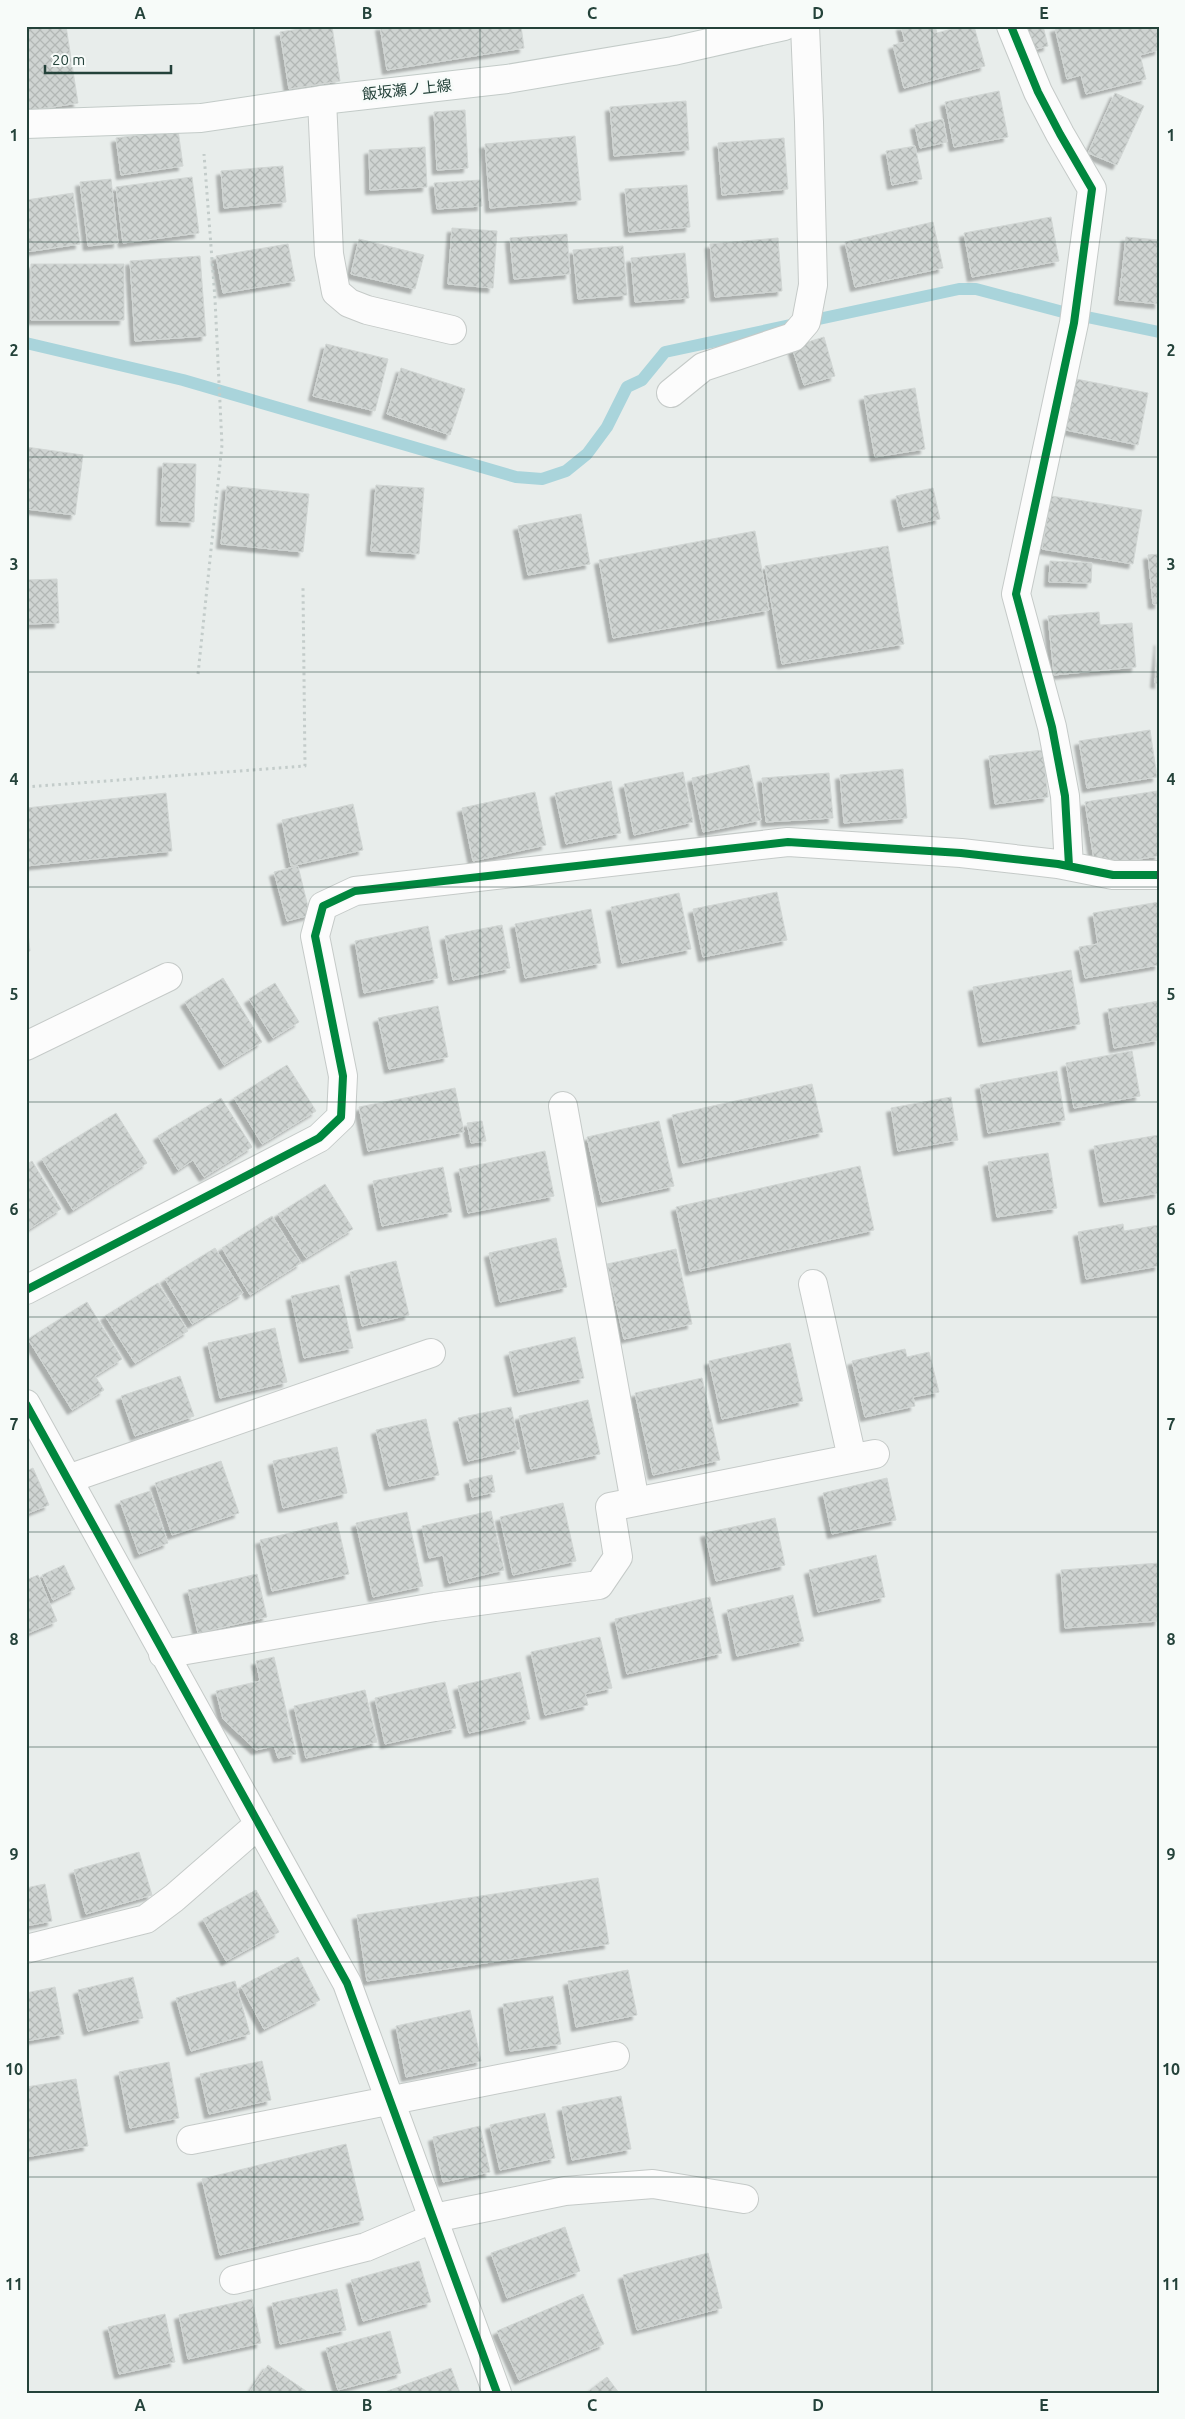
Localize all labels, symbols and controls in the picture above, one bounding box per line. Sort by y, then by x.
text: A [134,4,146,22]
text: B [362,4,372,22]
text: C [587,4,597,22]
text: D [812,4,824,22]
text: E [1039,4,1049,22]
scale bar [45,42,171,74]
text: 20 m [52,51,85,68]
street label: 飯坂瀬ノ上線 [361,76,453,103]
text: 1 [9,126,19,144]
text: 1 [1166,126,1176,144]
text: 2 [9,341,19,359]
text: 2 [1166,341,1176,359]
text: 3 [9,555,19,573]
text: 3 [1166,555,1176,573]
text: 4 [9,770,19,788]
text: 4 [1166,770,1176,788]
text: 5 [9,985,19,1003]
text: 5 [1166,985,1176,1003]
text: 6 [9,1200,19,1218]
text: 6 [1166,1200,1176,1218]
text: 7 [9,1415,19,1433]
text: 7 [1166,1415,1176,1433]
text: 8 [9,1630,19,1648]
text: 8 [1166,1630,1176,1648]
text: 9 [9,1845,19,1863]
text: 9 [1166,1845,1176,1863]
text: 10 [5,2060,23,2078]
text: 10 [1162,2060,1180,2078]
text: 11 [5,2275,23,2293]
text: 11 [1162,2275,1180,2293]
text: A [134,2396,146,2414]
text: B [362,2396,372,2414]
text: C [587,2396,597,2414]
text: D [812,2396,824,2414]
text: E [1039,2396,1049,2414]

